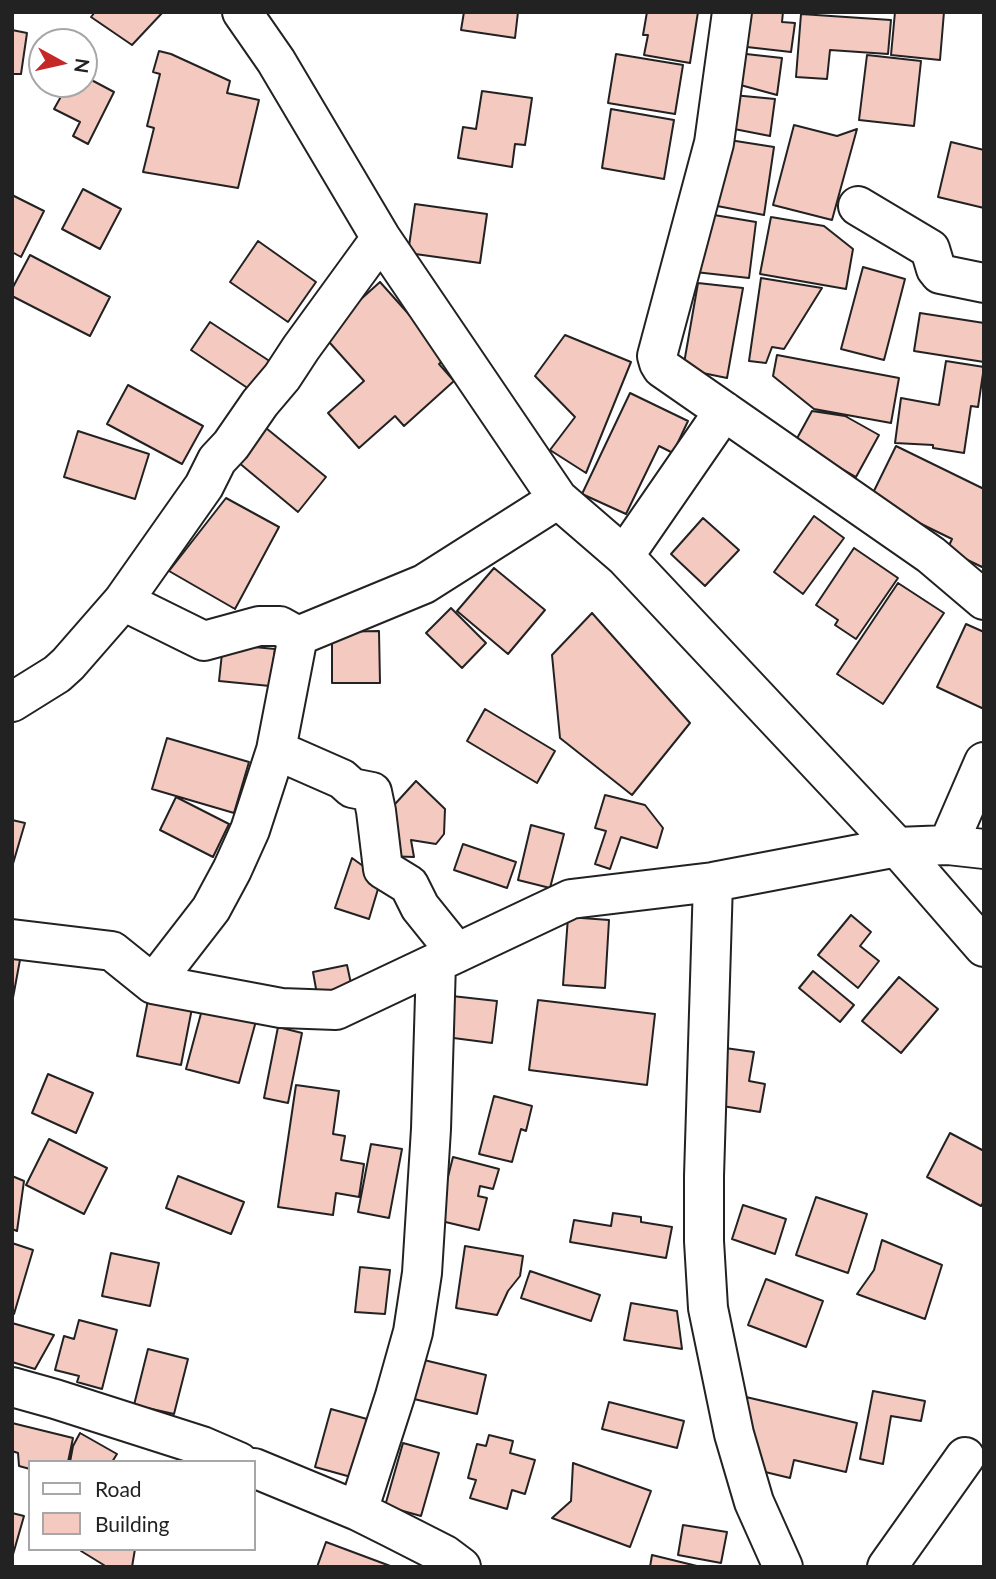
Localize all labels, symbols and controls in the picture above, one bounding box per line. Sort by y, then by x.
north arrow [28,28,98,98]
text: N [70,57,95,75]
legend [28,1460,256,1551]
text: Road [95,1476,142,1501]
text: Building [95,1511,170,1536]

